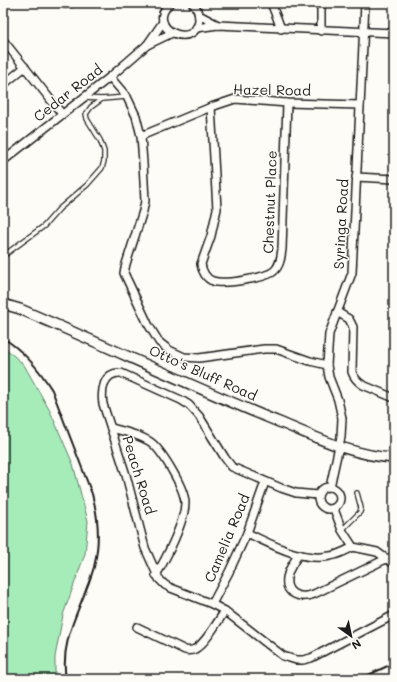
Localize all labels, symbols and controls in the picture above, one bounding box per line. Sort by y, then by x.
street label: Cedar Road [29,60,106,126]
street label: Hazel Road [233,79,311,100]
street label: Chestnut Place [258,150,281,254]
street label: Syringa Road [329,178,352,270]
street label: Otto's Bluff Road [146,340,260,405]
street label: Peach Road [118,433,161,517]
street label: Camelia Road [199,491,254,585]
north arrow [331,616,371,656]
text: N [349,636,364,653]

